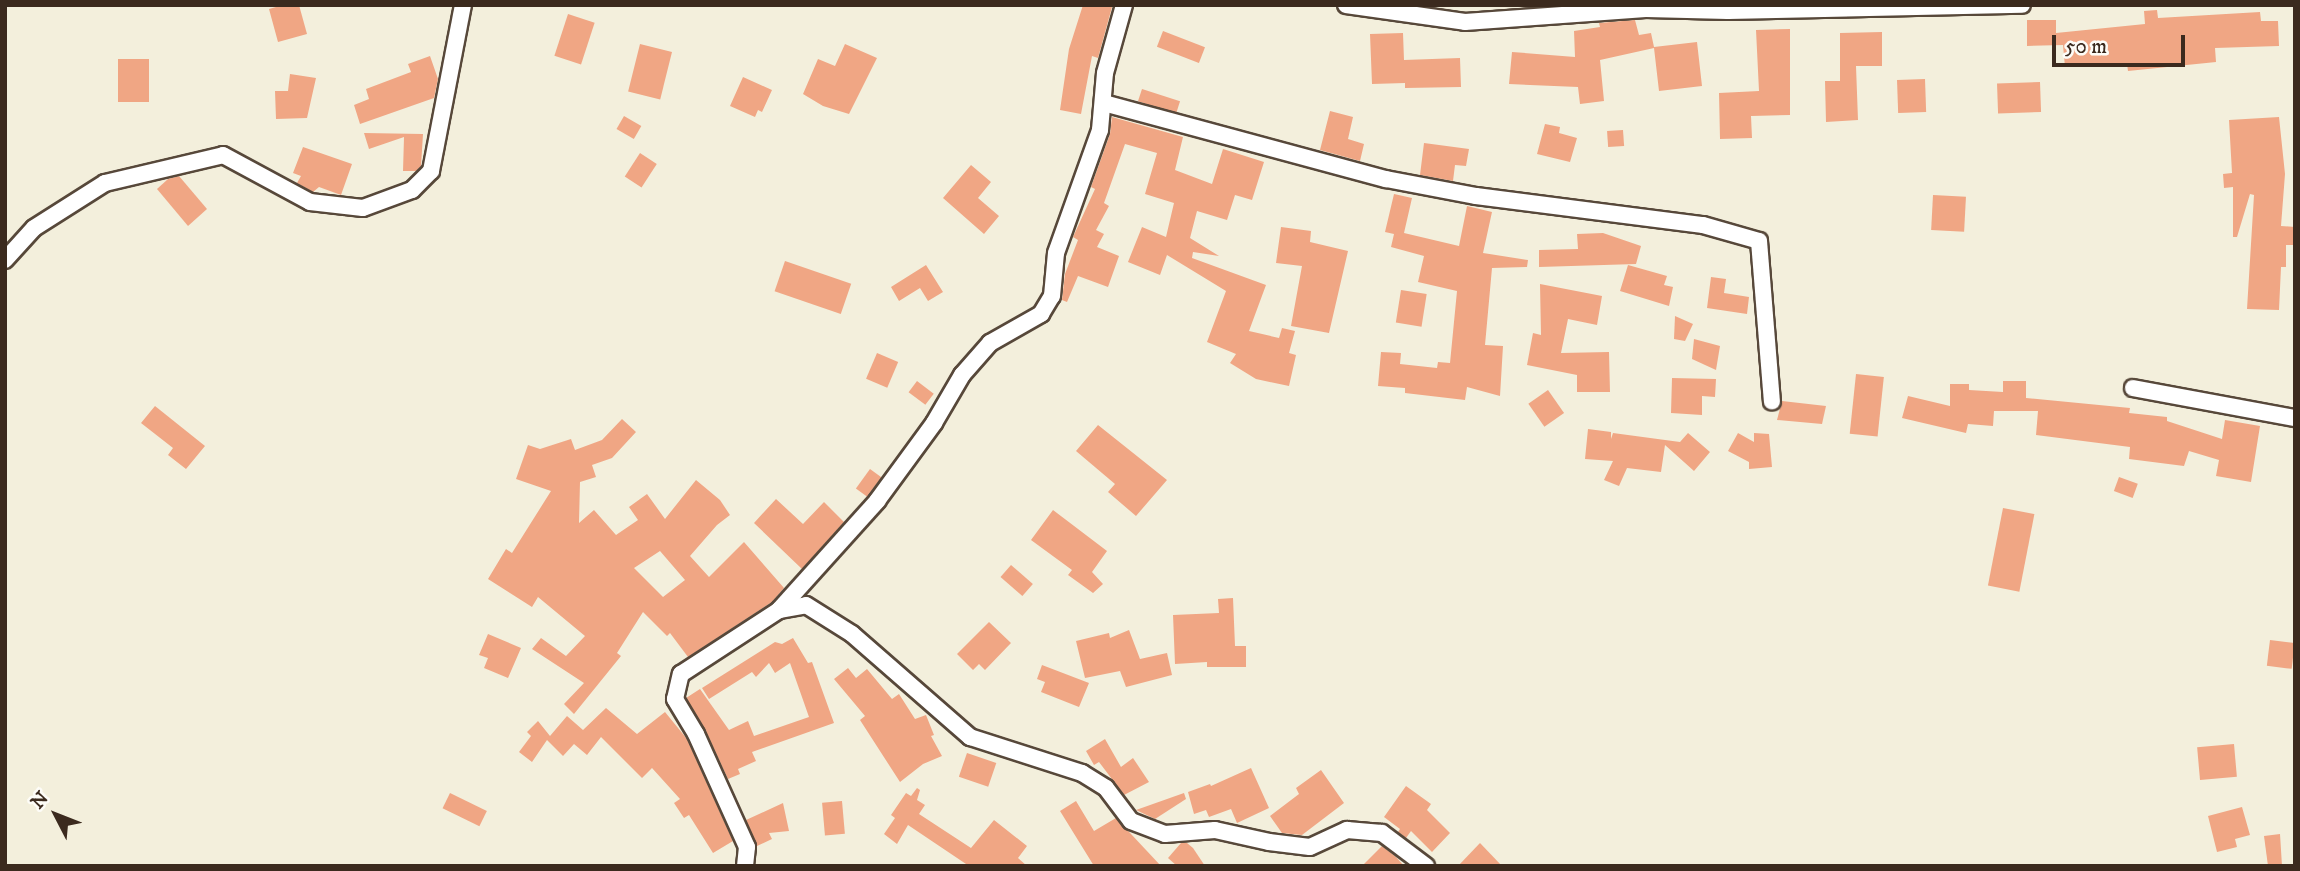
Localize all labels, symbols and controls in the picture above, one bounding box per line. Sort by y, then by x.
scale bar [2055,21,2188,65]
text: 50 m [2065,34,2107,60]
north arrow [21,780,91,850]
text: N [26,787,54,814]

